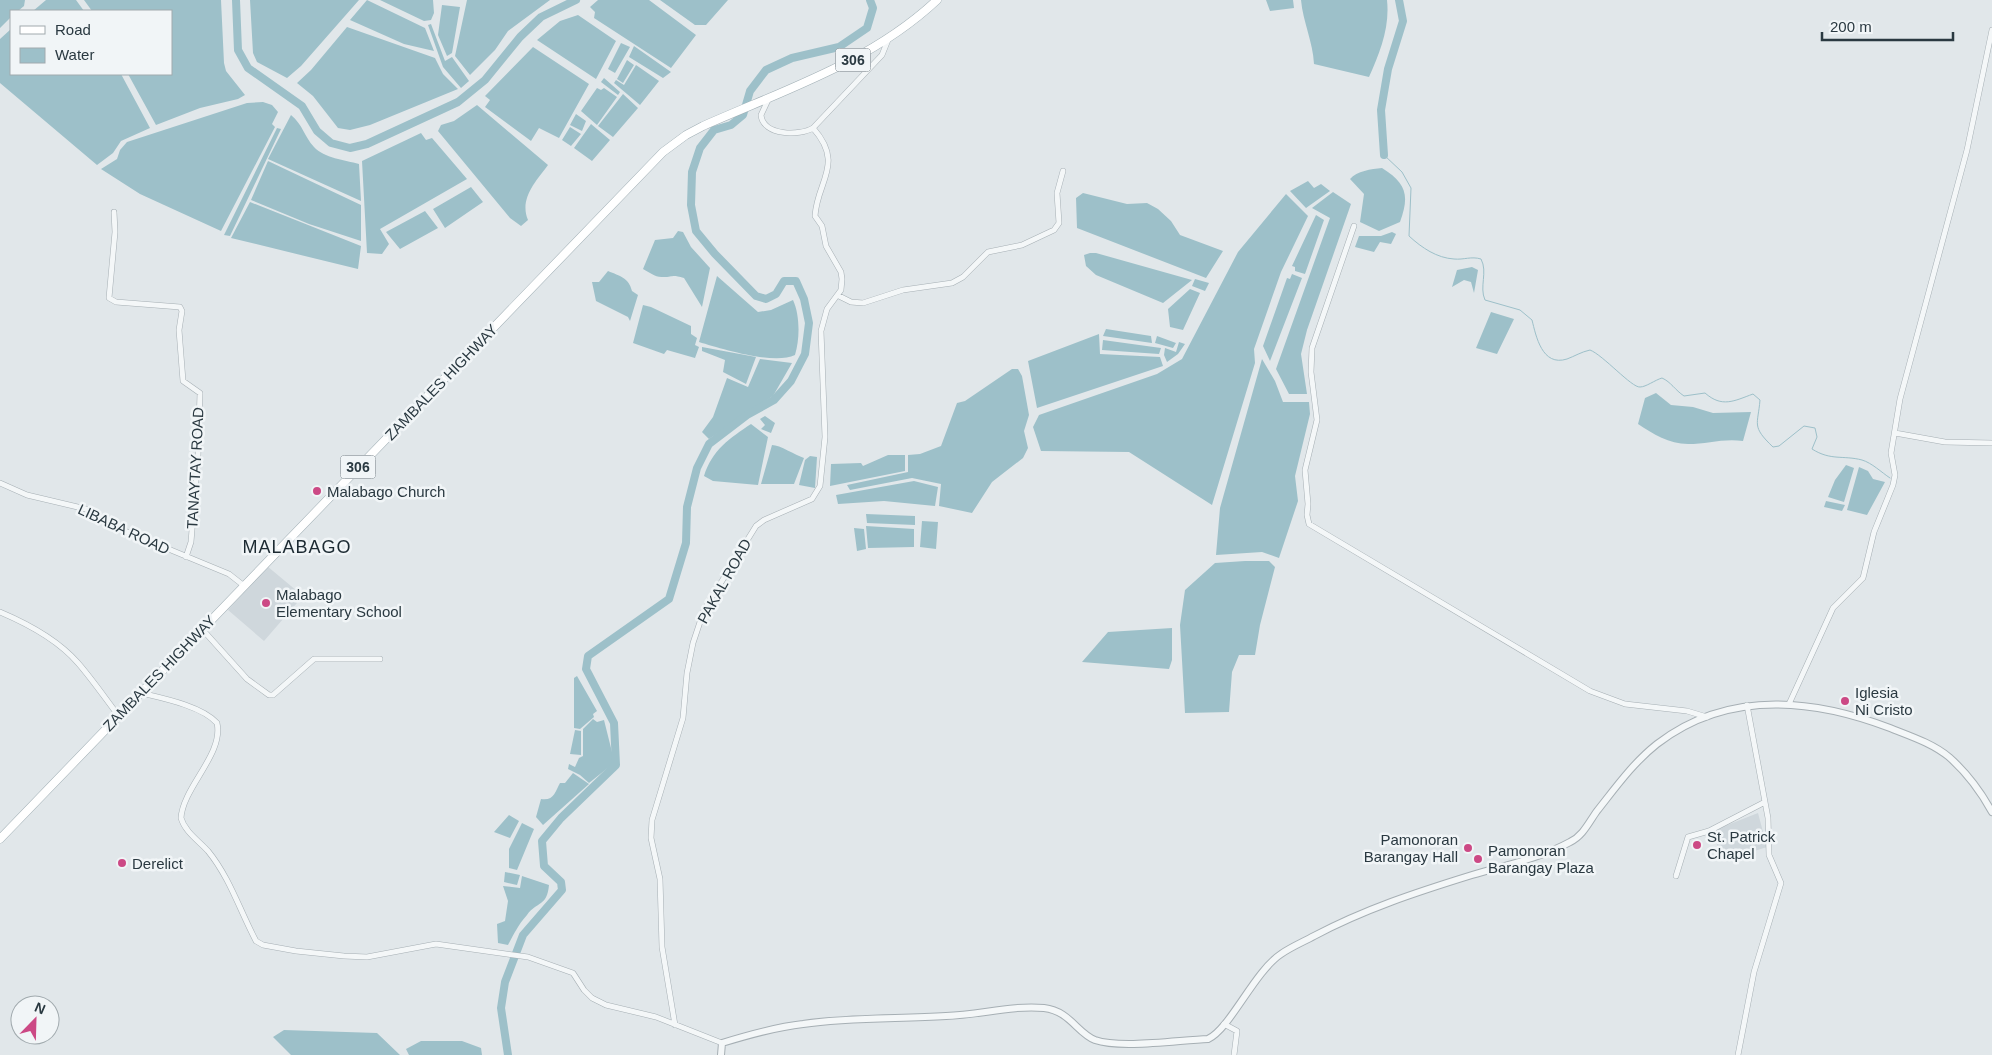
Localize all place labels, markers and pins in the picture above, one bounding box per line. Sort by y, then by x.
place label: Malabago Church [327,483,445,500]
marker: Malabago Church [311,485,323,497]
place label: Malabago Elementary School [276,586,402,620]
marker: Malabago Elementary School [260,597,272,609]
place label: Iglesia Ni Cristo [1855,684,1913,718]
marker: Iglesia Ni Cristo [1839,695,1851,707]
place label: St. Patrick Chapel [1707,828,1776,862]
place label: Pamonoran Barangay Hall [1364,831,1458,865]
marker: St. Patrick Chapel [1691,839,1703,851]
marker: Pamonoran Barangay Hall [1462,842,1474,854]
place label: Pamonoran Barangay Plaza [1488,842,1595,876]
marker: Pamonoran Barangay Plaza [1472,853,1484,865]
place label: Derelict [132,855,184,872]
marker: Derelict [116,857,128,869]

